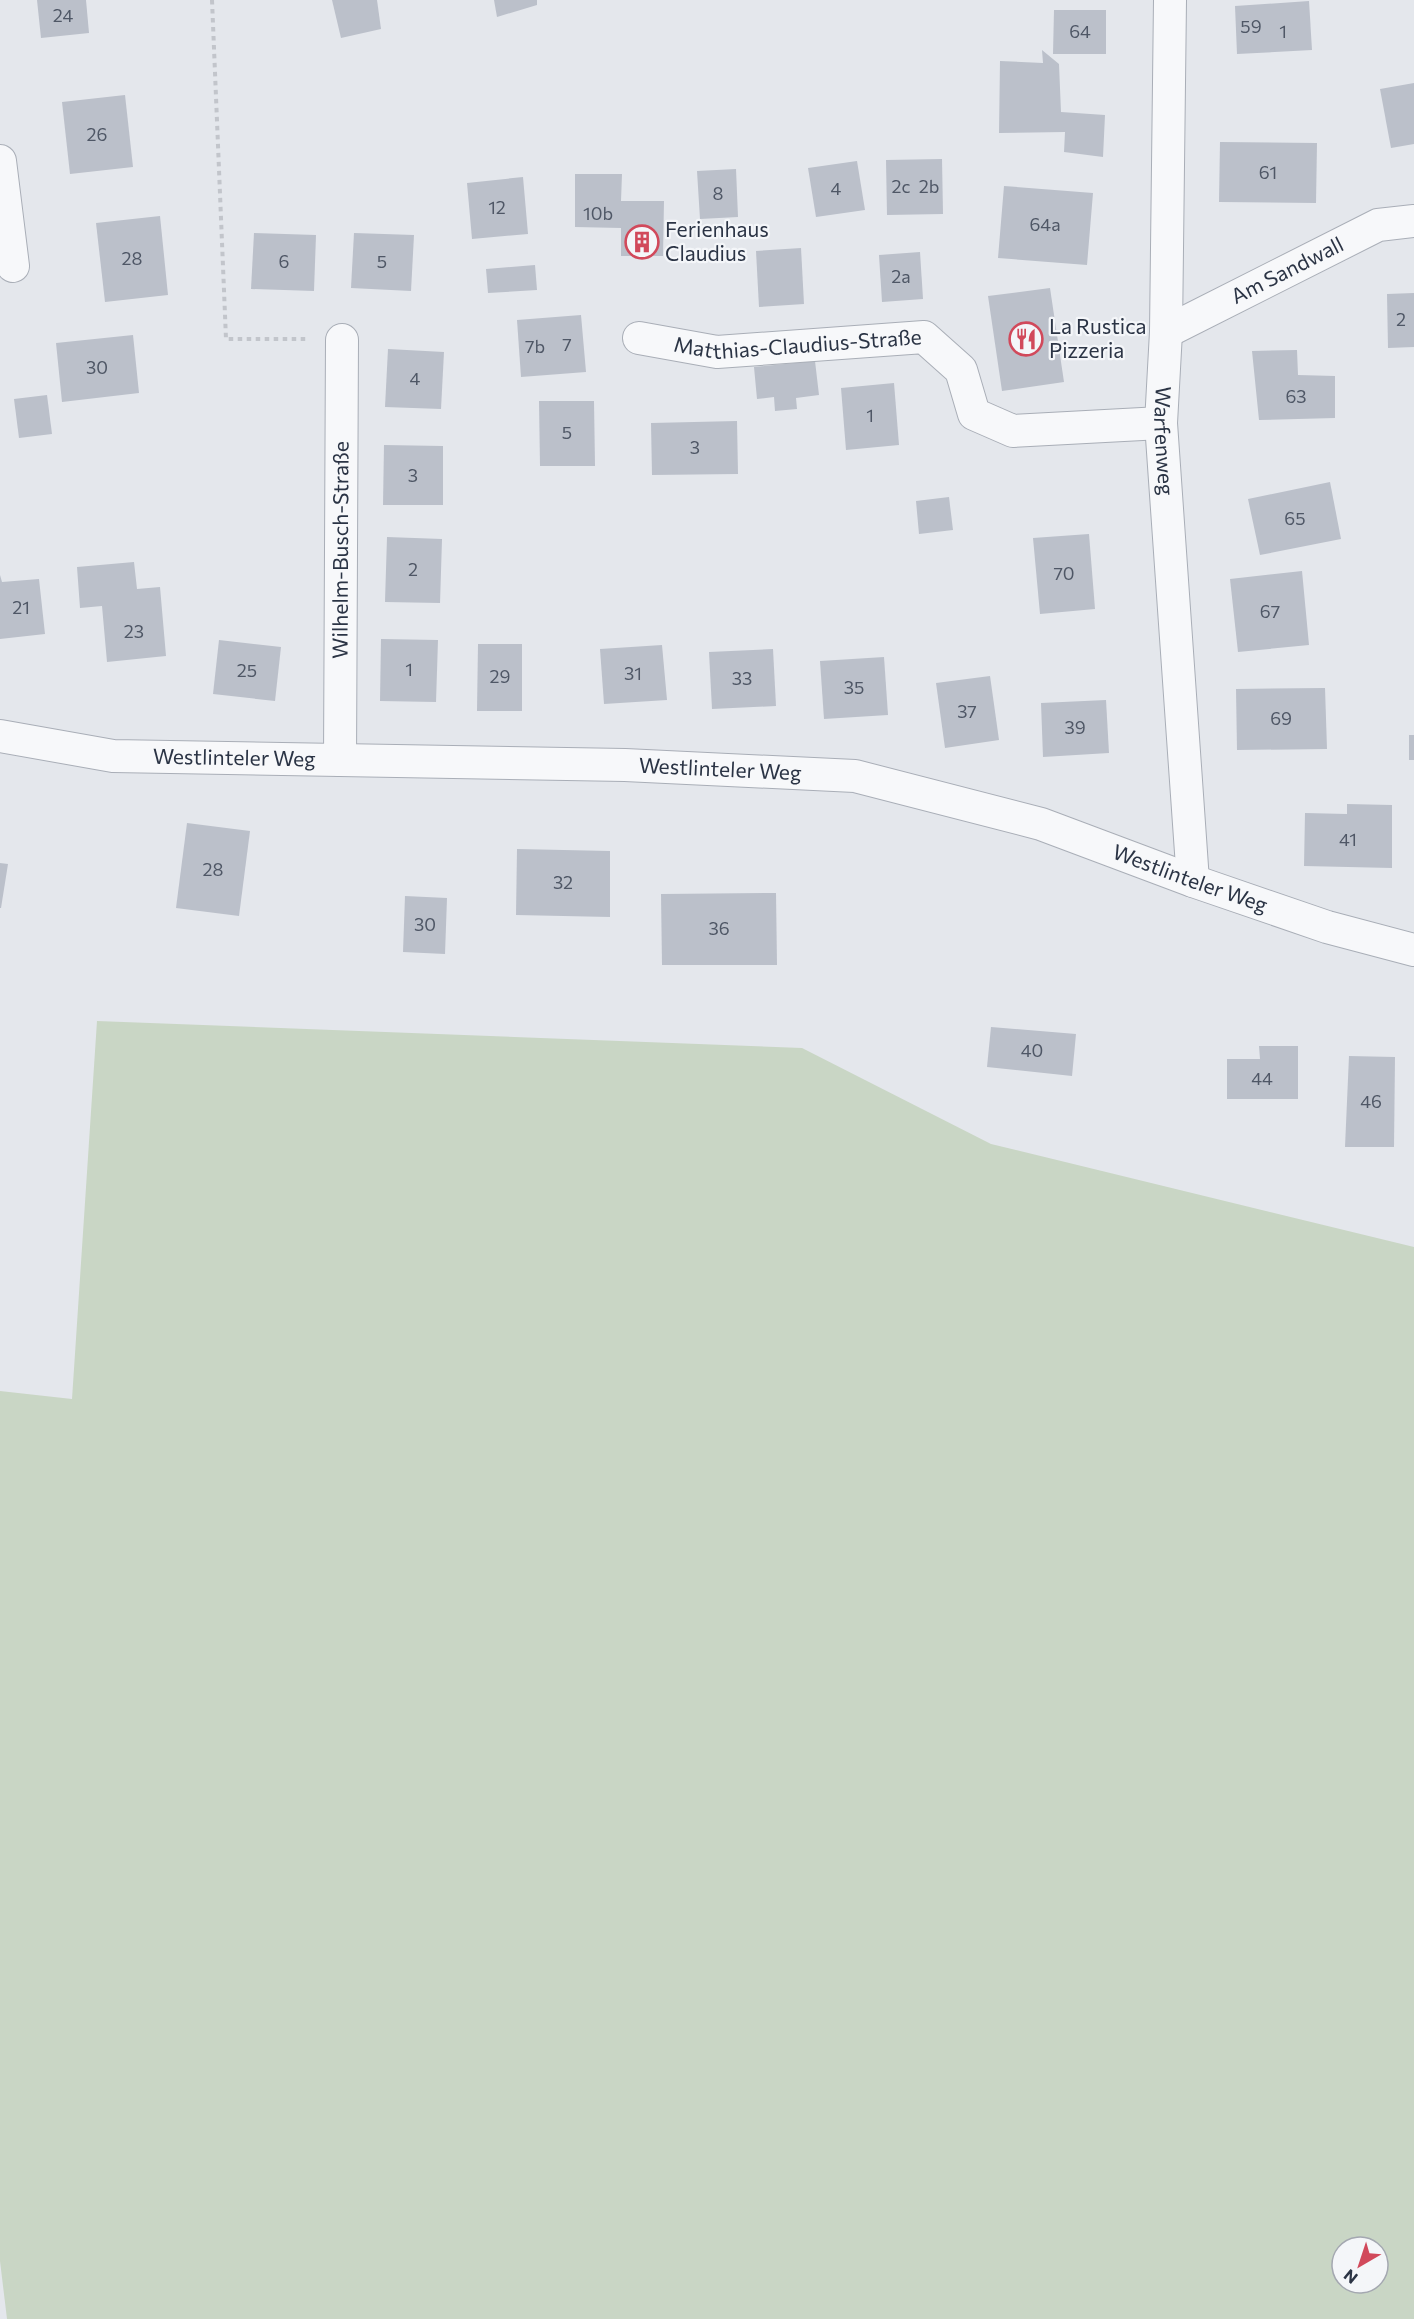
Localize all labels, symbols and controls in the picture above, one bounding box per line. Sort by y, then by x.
house number: 24 [53,4,73,26]
house number: 59 [1240,15,1262,37]
house number: 64 [1069,20,1091,42]
house number: 1 [1279,20,1287,42]
house number: 26 [87,123,107,145]
house number: 61 [1259,161,1277,183]
house number: 2c [892,175,911,197]
house number: 2b [919,175,939,197]
house number: 4 [831,177,842,199]
house number: 8 [713,182,724,204]
house number: 12 [488,196,506,218]
house number: 10b [583,202,613,224]
house number: 64a [1029,213,1061,235]
place label: Ferienhaus Claudius [665,216,769,265]
building icon: Ferienhaus Claudius [624,224,660,260]
street label: Am Sandwall [1226,231,1347,308]
house number: 28 [122,247,143,269]
house number: 6 [279,250,289,272]
house number: 5 [377,250,387,272]
house number: 2a [891,265,911,287]
house number: 2 [1396,308,1406,330]
place label: La Rustica Pizzeria [1049,313,1147,362]
restaurant icon: La Rustica Pizzeria [1008,321,1044,357]
street label: Matthias-Claudius-Straße [672,323,922,363]
house number: 7 [562,333,572,355]
house number: 7b [525,335,545,357]
house number: 30 [86,356,108,378]
house number: 4 [410,367,421,389]
house number: 63 [1285,385,1307,407]
street label: Warfenweg [1150,386,1180,496]
house number: 1 [866,404,874,426]
house number: 5 [562,421,572,443]
house number: 3 [690,436,700,458]
street label: Wilhelm-Busch-Straße [326,441,353,659]
house number: 3 [408,464,418,486]
house number: 65 [1284,507,1306,529]
house number: 2 [408,558,418,580]
house number: 70 [1053,562,1075,584]
house number: 21 [12,596,30,618]
house number: 67 [1260,600,1280,622]
house number: 23 [124,620,144,642]
house number: 1 [405,658,413,680]
house number: 25 [237,659,257,681]
house number: 31 [624,662,642,684]
house number: 29 [490,665,510,687]
house number: 33 [732,667,752,689]
house number: 35 [844,676,864,698]
house number: 37 [957,700,977,722]
house number: 69 [1270,707,1292,729]
house number: 39 [1064,716,1086,738]
street label: Westlinteler Weg [153,743,316,771]
street label: Westlinteler Weg [638,752,802,784]
house number: 41 [1339,828,1357,850]
street label: Westlinteler Weg [1110,838,1271,917]
house number: 28 [203,858,224,880]
house number: 32 [553,871,573,893]
house number: 30 [414,913,436,935]
house number: 36 [708,917,730,939]
house number: 40 [1021,1039,1043,1061]
house number: 44 [1251,1067,1273,1089]
house number: 46 [1360,1090,1382,1112]
north arrow [1330,2235,1390,2295]
text: N [1340,2266,1361,2288]

